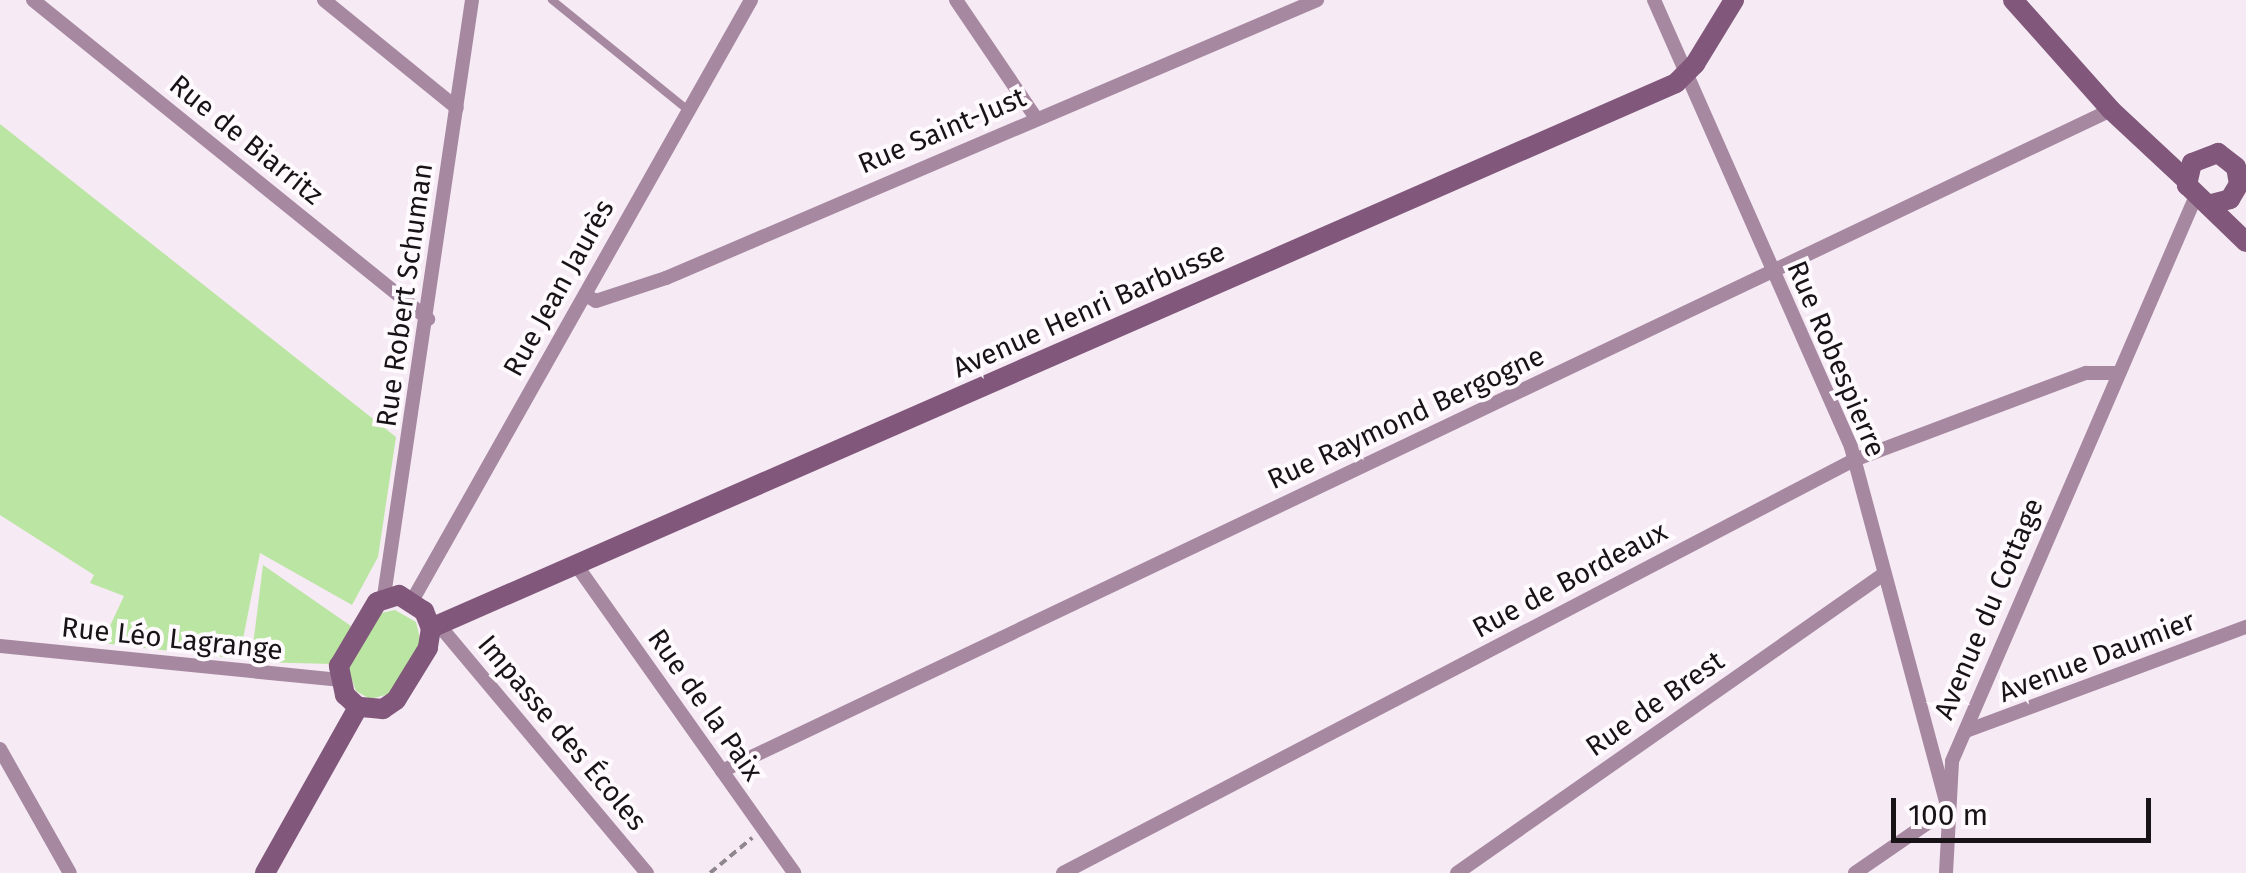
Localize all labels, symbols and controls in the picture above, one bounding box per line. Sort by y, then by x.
street label: Rue de Biarritz [163,68,329,212]
street label: Rue Saint-Just [853,81,1031,181]
street label: Rue Robert Schuman [370,161,440,429]
street label: Rue Jean Jaurès [497,194,621,382]
street label: Avenue Henri Barbusse [948,235,1230,385]
street label: Rue Robespierre [1780,256,1892,462]
street label: Rue Raymond Bergogne [1262,339,1550,497]
street label: Avenue du Cottage [1927,494,2051,724]
street label: Rue de Bordeaux [1467,515,1673,645]
street label: Avenue Daumier [1994,604,2200,710]
street label: Rue Léo Lagrange [60,611,284,667]
street label: Rue de la Paix [640,623,770,787]
street label: Impasse des Écoles [471,629,653,837]
street label: Rue de Brest [1580,644,1730,764]
scale bar [1896,778,2156,840]
text: 100 m [1908,797,1988,833]

